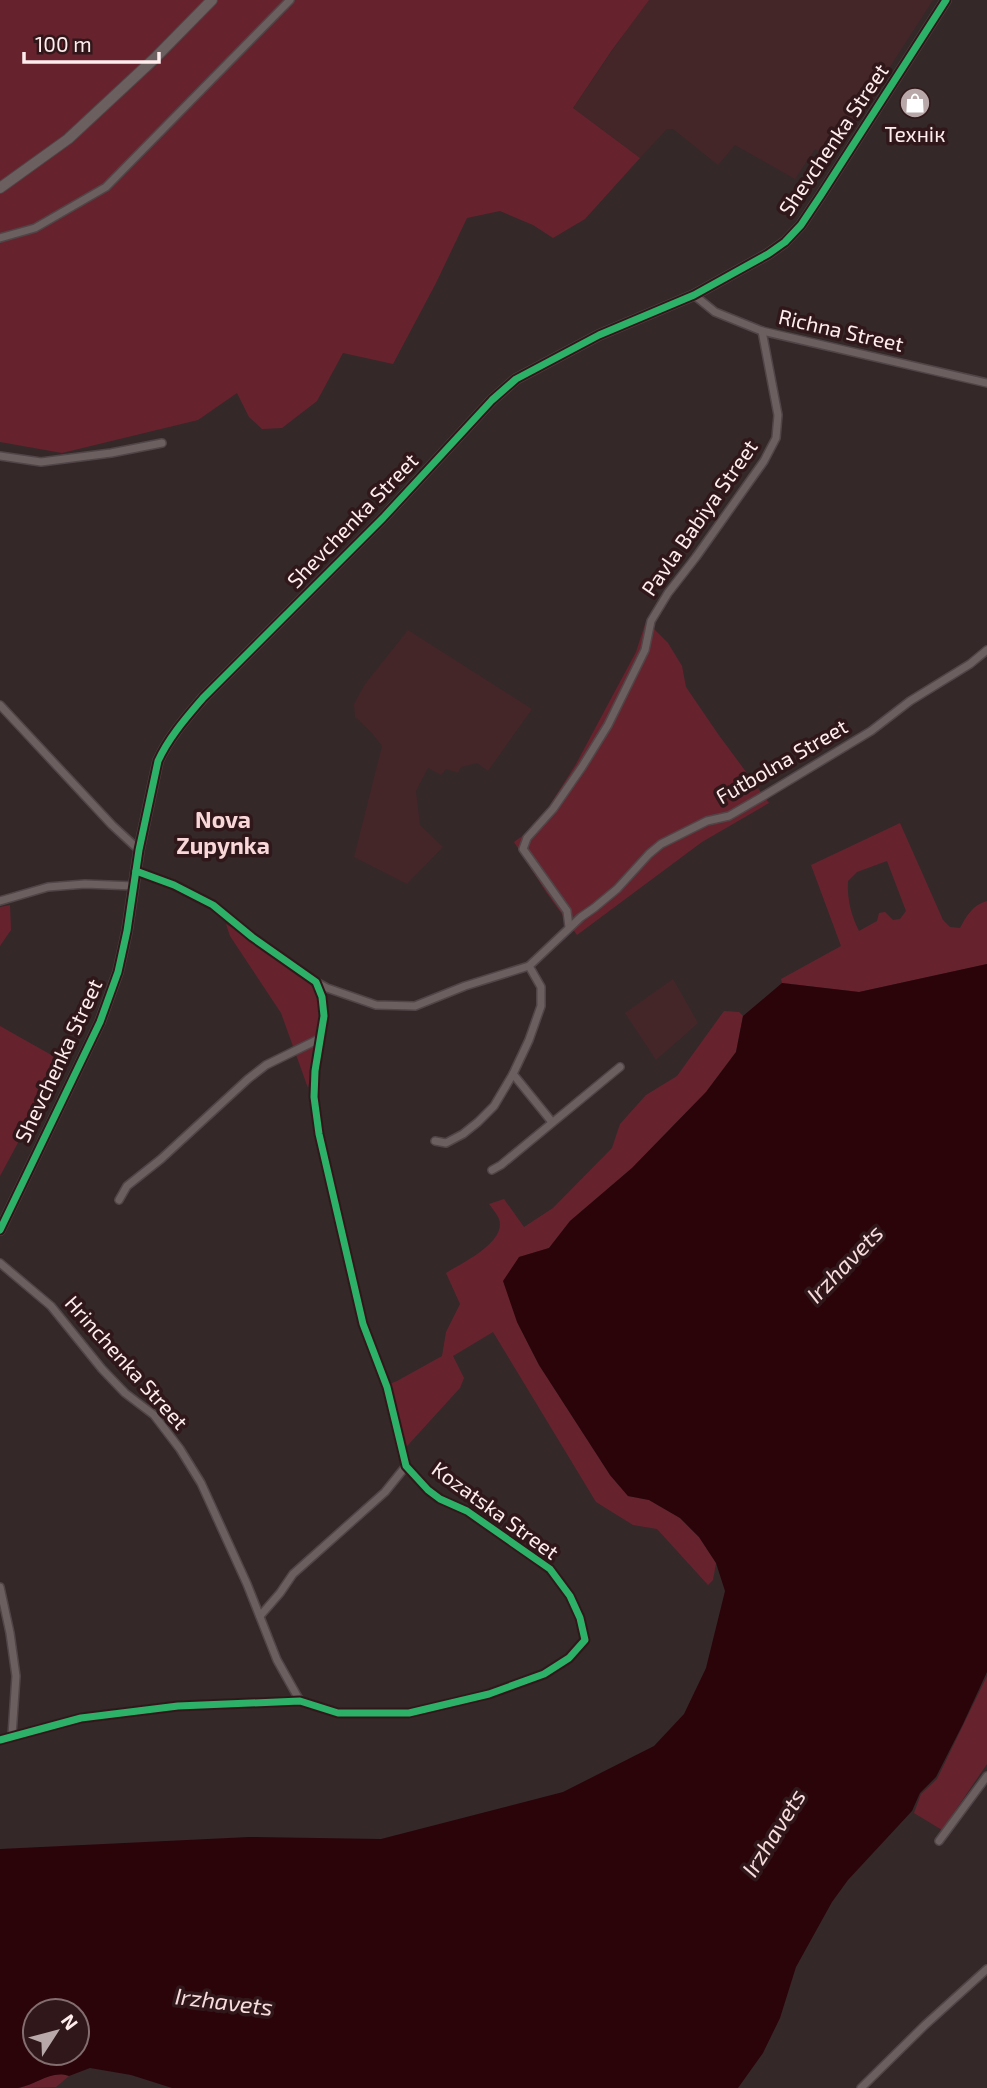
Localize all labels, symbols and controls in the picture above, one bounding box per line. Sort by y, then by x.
scale bar [24,21,159,65]
text: 100 m [35,31,92,56]
street label: Shevchenka Street [773,59,893,220]
shop icon: Технік [898,86,932,120]
place label: Технік [885,121,945,146]
street label: Richna Street [776,303,906,356]
street label: Pavla Babiya Street [636,434,762,600]
street label: Shevchenka Street [281,447,423,592]
street label: Futbolna Street [711,713,852,808]
district label: Nova Zupynka [176,805,270,859]
street label: Shevchenka Street [9,975,106,1146]
water label: Irzhavets [800,1218,888,1308]
street label: Hrinchenka Street [61,1290,194,1434]
street label: Kozatska Street [428,1456,564,1564]
water label: Irzhavets [735,1783,811,1881]
water label: Irzhavets [174,1981,275,2021]
north arrow [21,1997,91,2067]
text: N [57,2009,83,2034]

